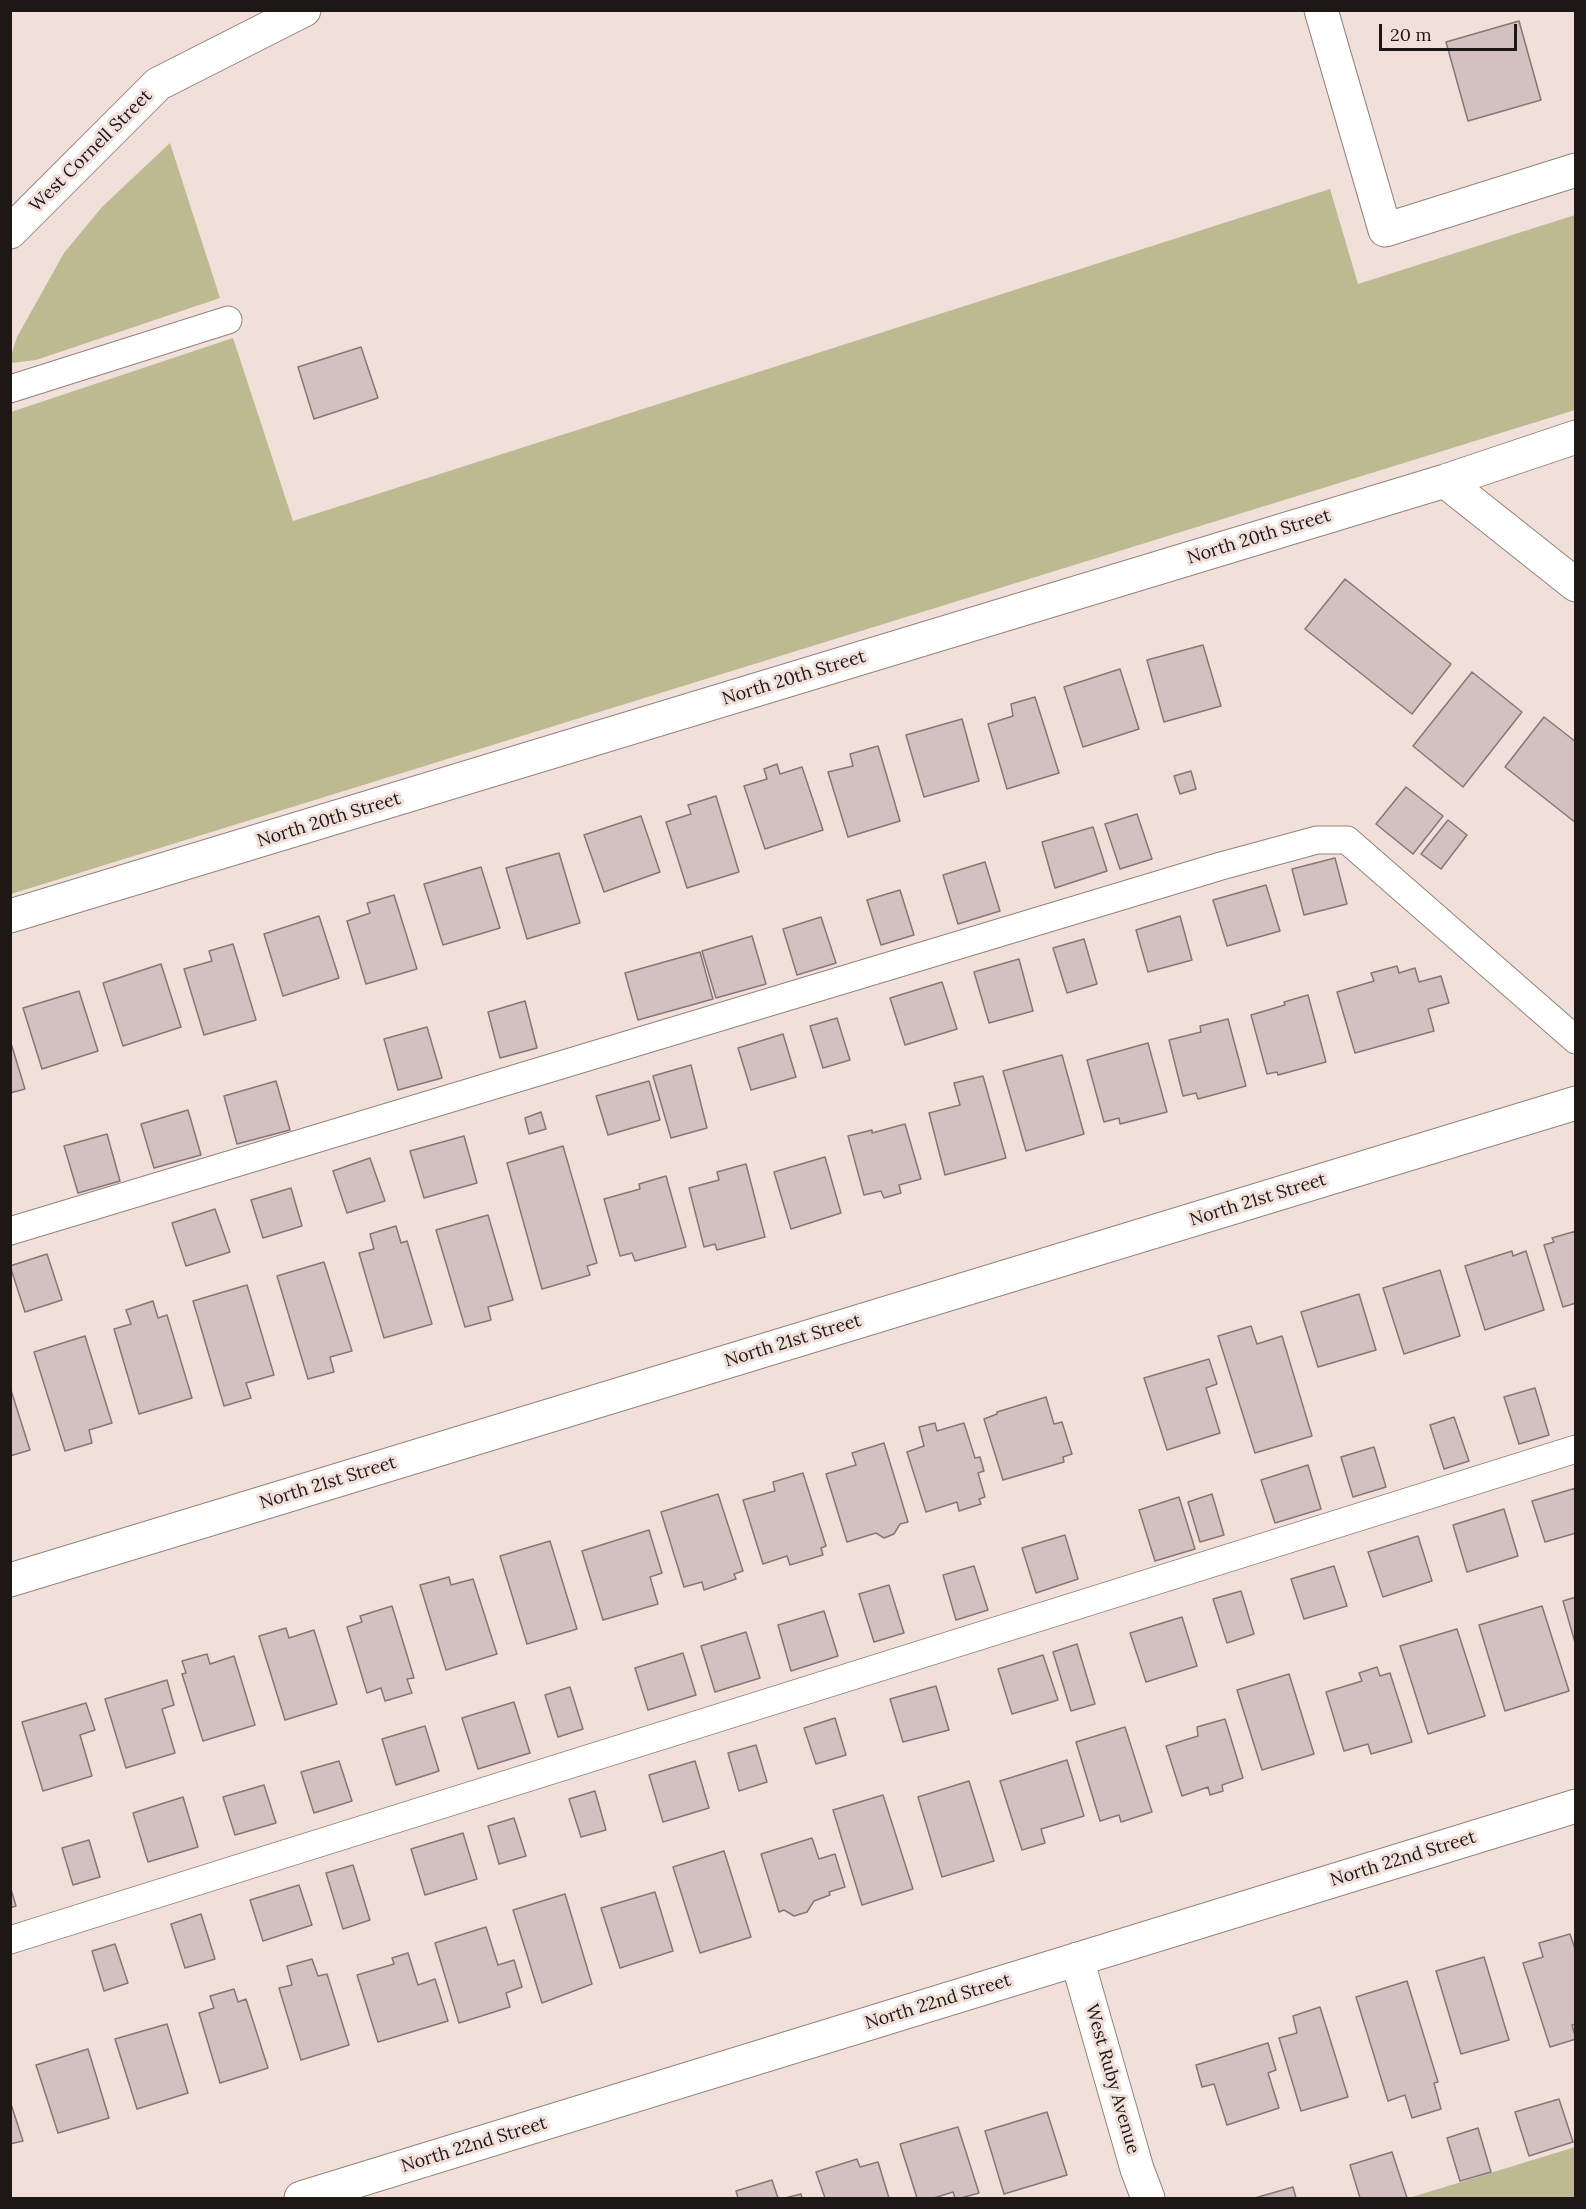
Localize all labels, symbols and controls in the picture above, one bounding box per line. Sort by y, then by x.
scale bar [1382,12,1520,50]
text: 20 m [1390,23,1432,46]
street label: West Cornell Street [25,85,157,217]
street label: North 20th Street [1185,505,1333,569]
street label: North 20th Street [720,646,868,710]
street label: North 20th Street [255,788,403,852]
street label: North 21st Street [1187,1169,1329,1231]
street label: North 21st Street [722,1310,864,1372]
street label: North 21st Street [257,1452,399,1514]
street label: North 22nd Street [1328,1827,1478,1891]
street label: North 22nd Street [863,1970,1013,2034]
street label: West Ruby Avenue [1080,2002,1144,2156]
street label: North 22nd Street [399,2113,549,2177]

